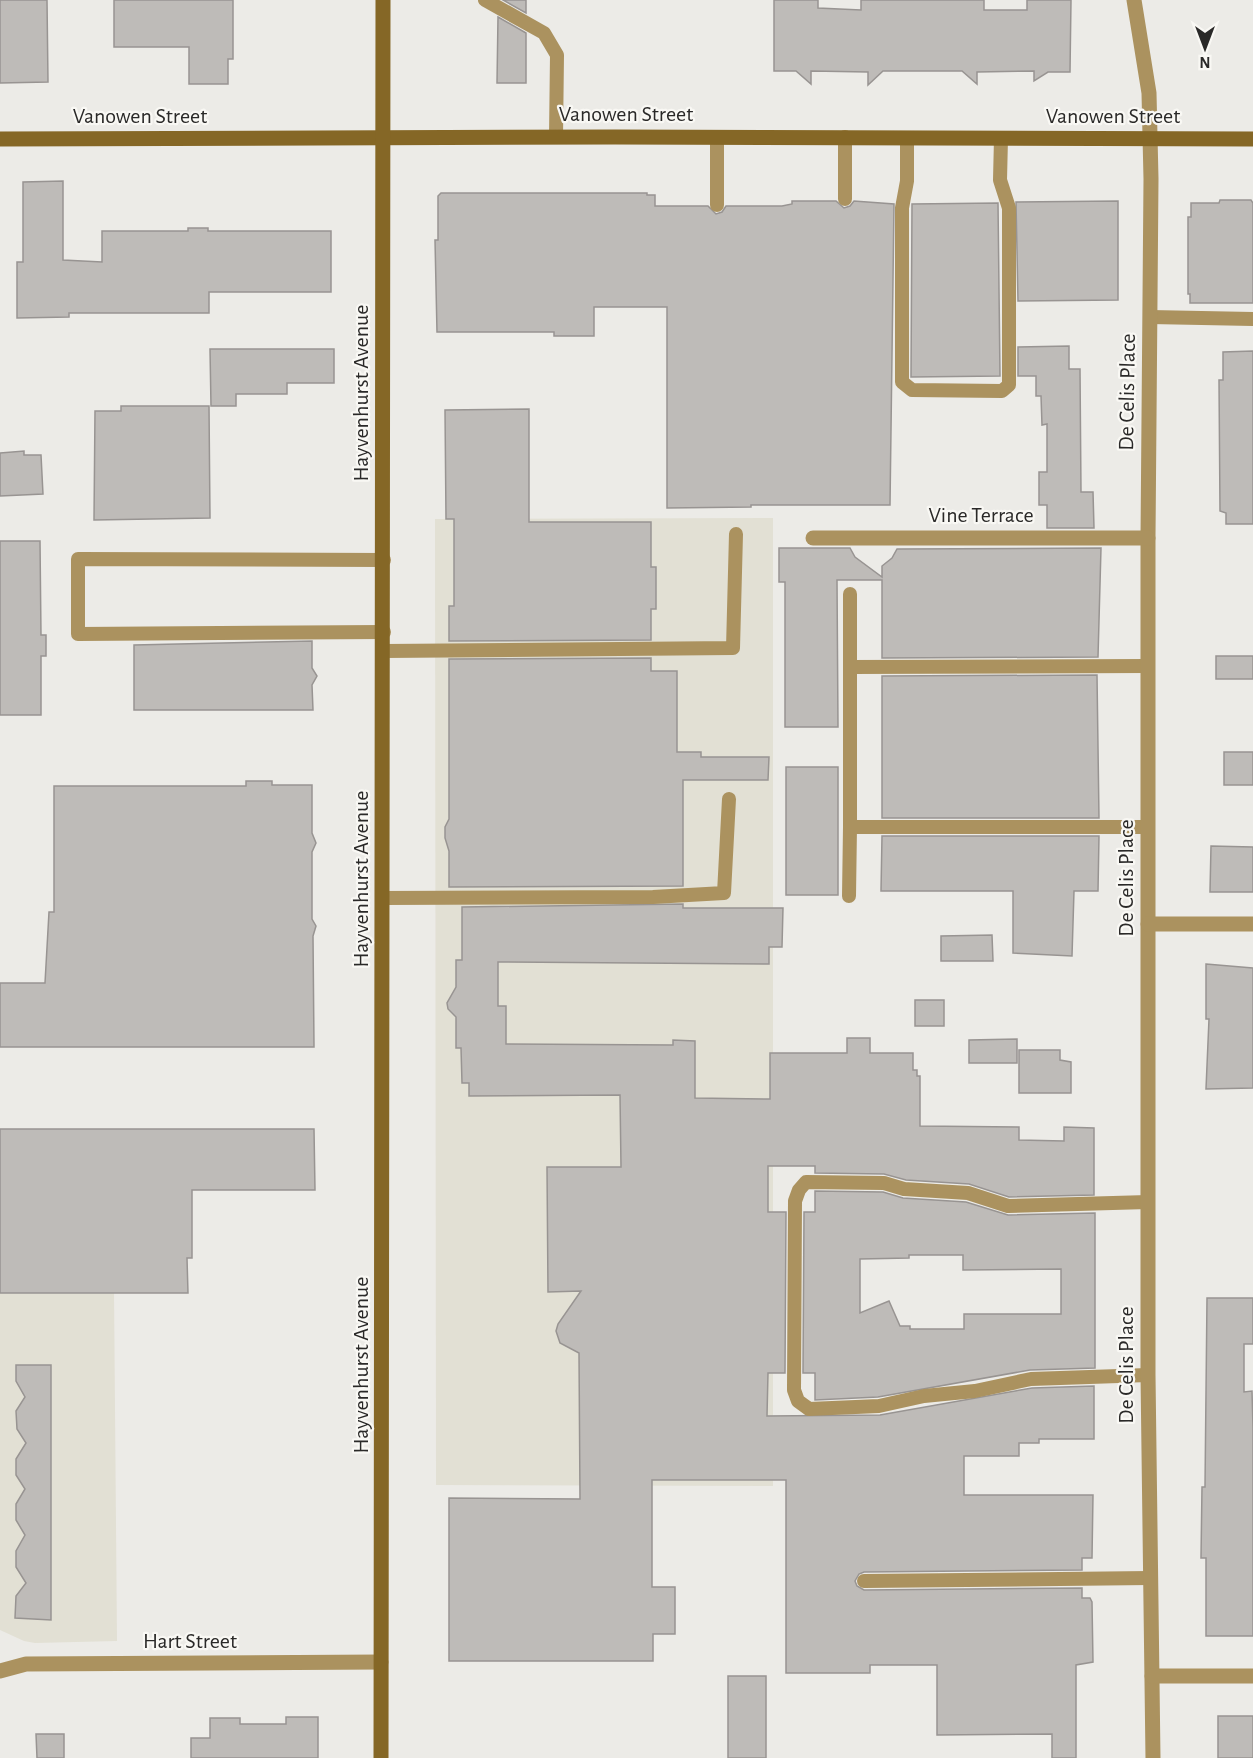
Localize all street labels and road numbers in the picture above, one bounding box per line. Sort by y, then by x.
street label: Vanowen Street [559,103,693,125]
street label: Vanowen Street [73,105,207,127]
street label: Vanowen Street [1046,105,1180,127]
street label: Hayvenhurst Avenue [350,305,372,481]
street label: De Celis Place [1115,333,1139,451]
street label: Vine Terrace [928,504,1034,526]
street label: Hayvenhurst Avenue [350,791,372,967]
street label: De Celis Place [1115,819,1137,937]
street label: Hayvenhurst Avenue [350,1277,372,1453]
street label: De Celis Place [1115,1306,1137,1424]
street label: Hart Street [143,1630,237,1652]

